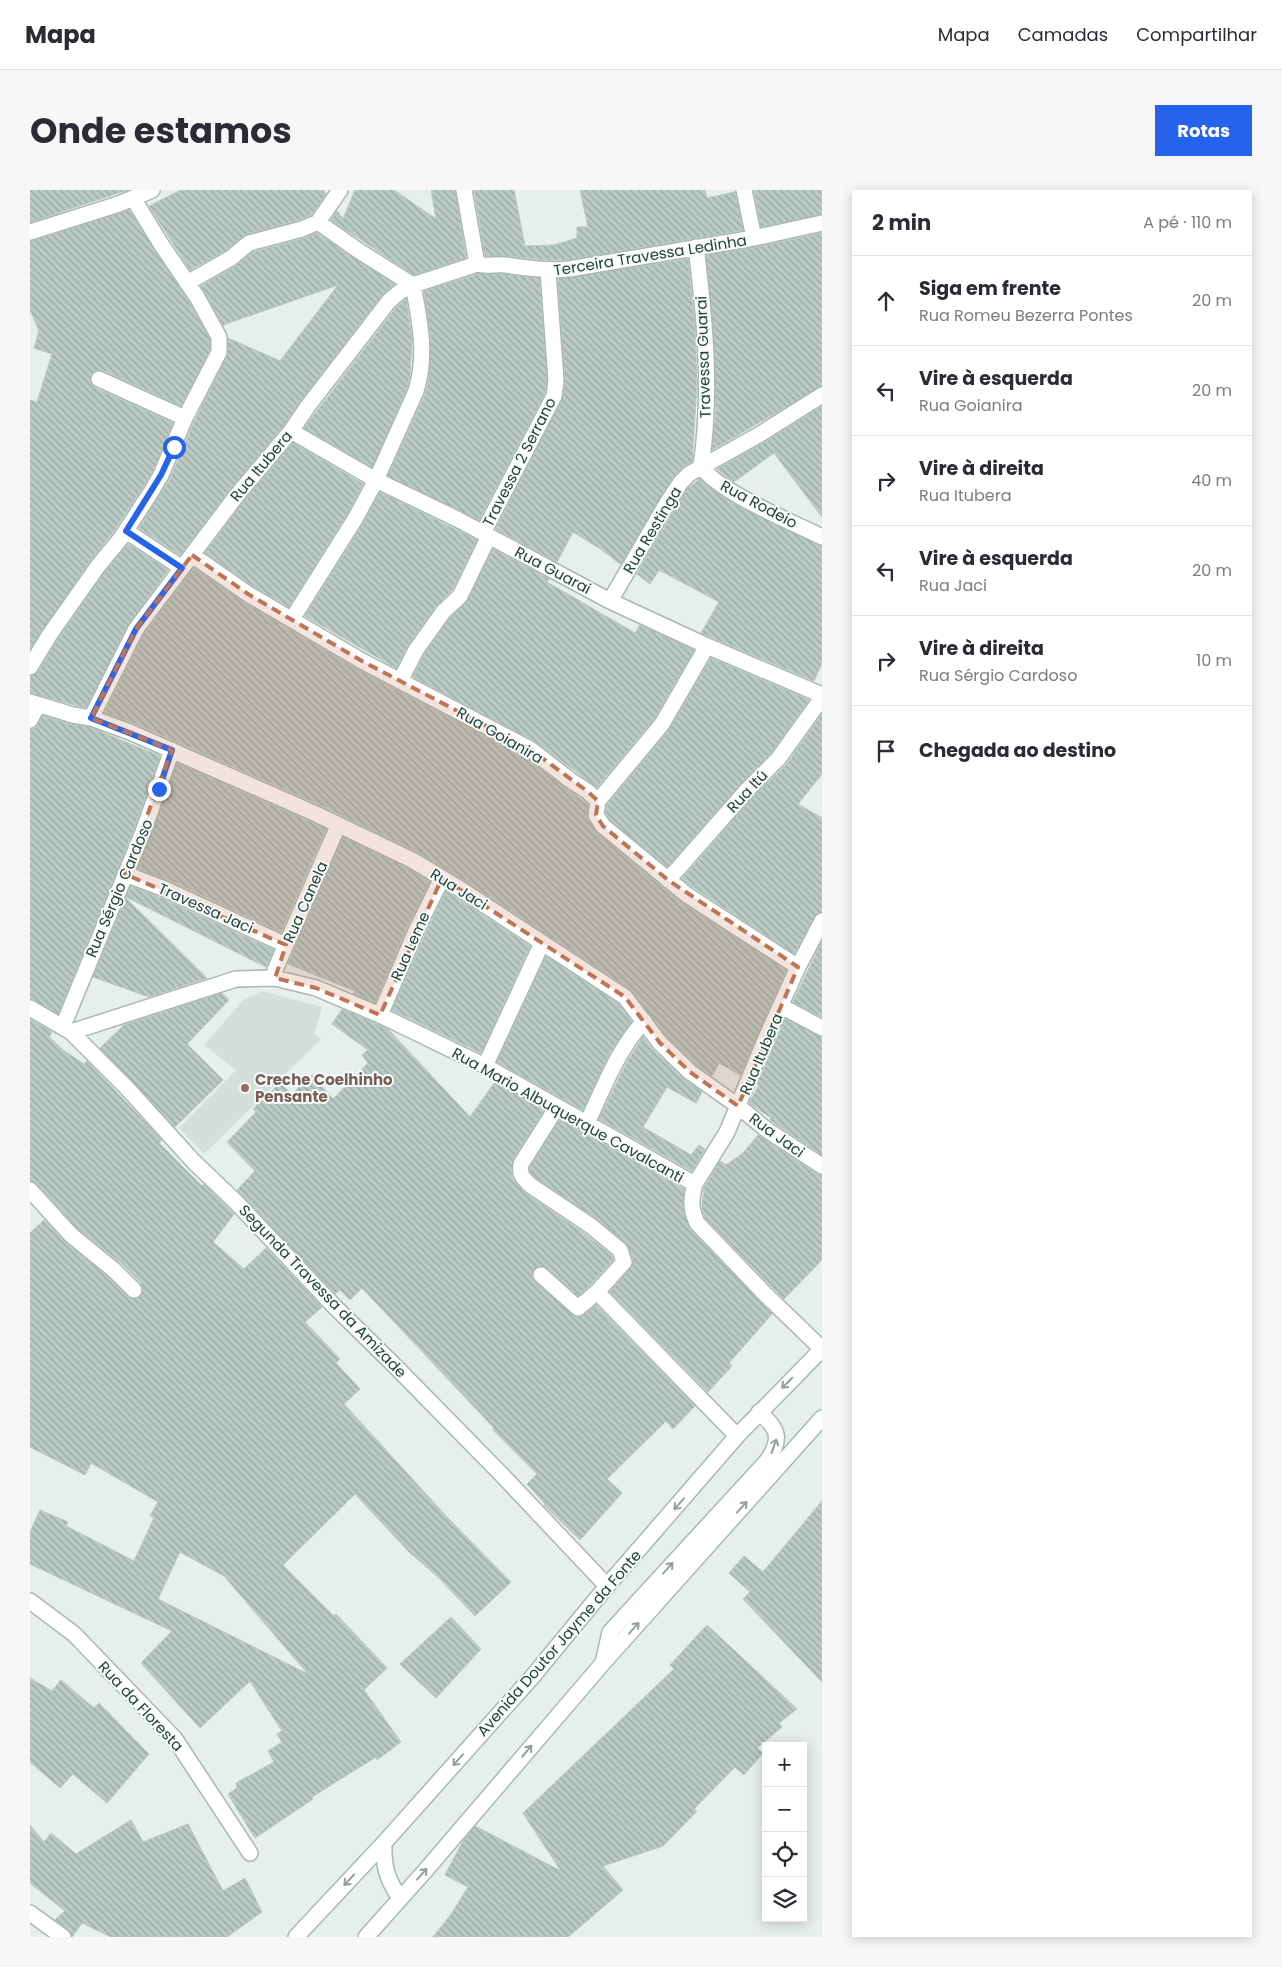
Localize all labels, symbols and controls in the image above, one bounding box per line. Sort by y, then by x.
text: Mapa [25,18,96,51]
text: Mapa [938,22,990,47]
text: Camadas [1018,22,1108,47]
text: Compartilhar [1136,22,1257,47]
button: Rotas [1155,105,1252,156]
text: Onde estamos [30,106,292,155]
text: 2 min [872,208,931,237]
text: A pé · 110 m [1143,211,1232,234]
street label: Terceira Travessa Ledinha [552,229,748,281]
text: Siga em frente [919,275,1061,302]
icon: ahead [872,287,900,315]
text: 20 m [1192,289,1232,312]
street label: Travessa Guarai [690,296,716,418]
text: Rua Romeu Bezerra Pontes [919,304,1133,327]
text: Vire à esquerda [919,365,1073,392]
icon: left [872,377,900,405]
text: 20 m [1192,379,1232,402]
street label: Travessa 2 Serrano [477,394,561,530]
text: Rua Goianira [919,394,1022,417]
street label: Rua Itubera [225,426,297,506]
route start [163,436,186,459]
text: Vire à direita [919,455,1044,482]
icon: right [872,467,900,495]
text: 40 m [1191,469,1232,492]
street label: Rua Rodeio [717,475,801,533]
street label: Rua Restinga [618,483,686,577]
text: Rua Itubera [919,484,1012,507]
street label: Rua Guarai [511,541,595,599]
text: Vire à esquerda [919,545,1073,572]
icon: left [872,557,900,585]
text: 20 m [1192,559,1232,582]
text: Rua Jaci [919,574,987,597]
text: Vire à direita [919,635,1044,662]
icon: right [872,647,900,675]
text: 10 m [1196,649,1232,672]
text: Rua Sérgio Cardoso [919,664,1077,687]
street label: Rua Goianira [453,702,547,768]
icon: arrive [872,737,900,765]
text: Chegada ao destino [919,737,1116,764]
street label: Rua Itú [722,765,772,817]
route end [148,778,171,801]
street label: Rua Sérgio Cardoso [80,816,158,960]
street label: Rua Canela [278,858,332,946]
street label: Rua Jaci [426,863,492,915]
street label: Travessa Jaci [155,878,257,938]
street label: Rua Leme [385,908,435,984]
street label: Rua Itubera [734,1010,788,1098]
street label: Rua Mario Albuquerque Cavalcanti [448,1042,688,1188]
place label: Creche Coelhinho Pensante [255,1069,393,1107]
marker: Creche Coelhinho Pensante [239,1082,251,1094]
street label: Rua Jaci [745,1108,809,1162]
street label: Segunda Travessa da Amizade [235,1200,411,1382]
one-way arrow [782,1377,794,1389]
one-way arrow [770,1438,779,1454]
one-way arrow [673,1498,685,1511]
one-way arrow [736,1501,748,1514]
street label: Avenida Doutor Jayme da Fonte [472,1545,646,1741]
one-way arrow [662,1561,674,1574]
one-way arrow [628,1622,640,1635]
street label: Rua da Floresta [94,1656,188,1756]
map controls [762,1742,807,1922]
button: + [762,1742,807,1787]
one-way arrow [522,1745,533,1758]
one-way arrow [453,1753,464,1766]
button: − [762,1787,807,1832]
button: locate [762,1832,807,1877]
one-way arrow [416,1868,428,1881]
one-way arrow [343,1873,355,1886]
button: layers [762,1877,807,1922]

